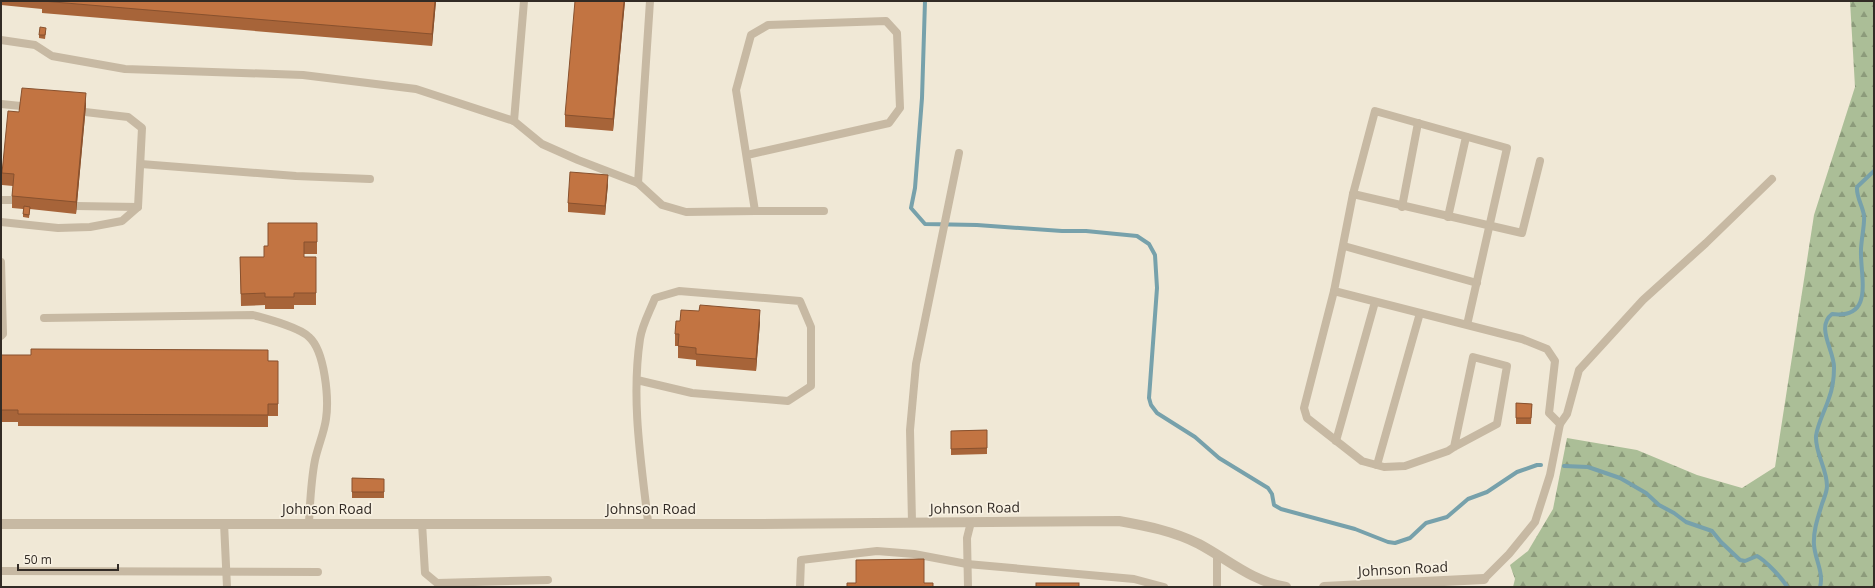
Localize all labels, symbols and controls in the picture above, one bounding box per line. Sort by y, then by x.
street label: Johnson Road [928,497,1020,518]
street label: Johnson Road [280,499,372,518]
street label: Johnson Road [604,499,696,518]
scale bar [18,546,118,572]
text: 50 m [24,551,52,568]
street label: Johnson Road [1356,557,1448,580]

